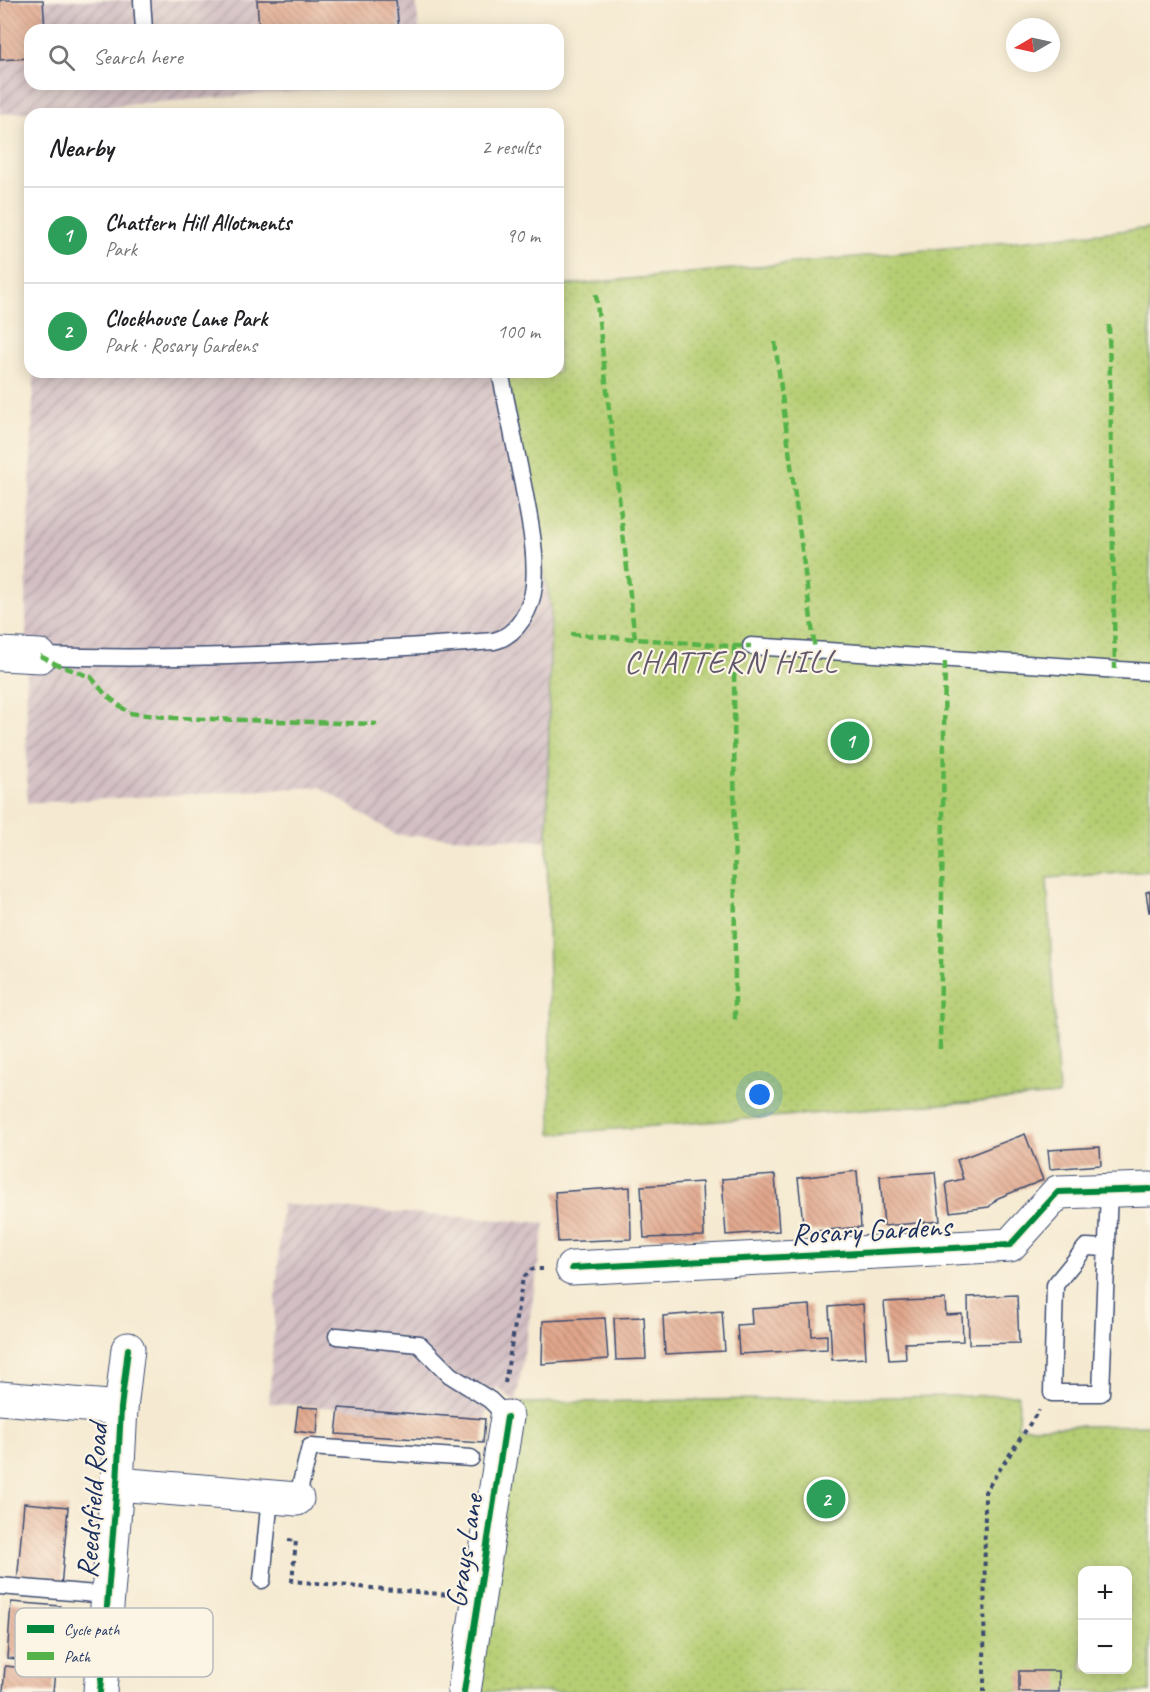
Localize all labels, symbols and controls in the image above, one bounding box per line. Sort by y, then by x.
north arrow [1006,18,1060,72]
search box [24,24,564,90]
icon: search [45,41,78,74]
text: Search here [93,43,183,71]
text: Nearby [48,131,113,164]
text: 2 results [481,135,540,160]
text: Chattern Hill Allotments [105,209,291,237]
text: 1 [63,223,72,248]
text: 90 m [506,223,540,248]
text: Park [105,237,137,262]
text: Clockhouse Lane Park [105,305,267,333]
text: 2 [63,319,72,344]
text: 100 m [497,319,540,344]
text: Park · Rosary Gardens [105,333,257,358]
district label: CHATTERN HILL [624,641,838,682]
pin: 1 [830,718,870,764]
your location [745,1080,774,1109]
street label: Rosary Gardens [790,1207,955,1253]
street label: Reedsfield Road [68,1418,117,1580]
pin: 2 [806,1476,846,1522]
street label: Grays Lane [436,1489,492,1610]
map controls [1078,1566,1132,1674]
button: + [1078,1566,1132,1620]
legend [15,1608,213,1677]
text: Cycle path [64,1620,120,1640]
button: − [1078,1620,1132,1674]
text: Path [64,1647,91,1667]

